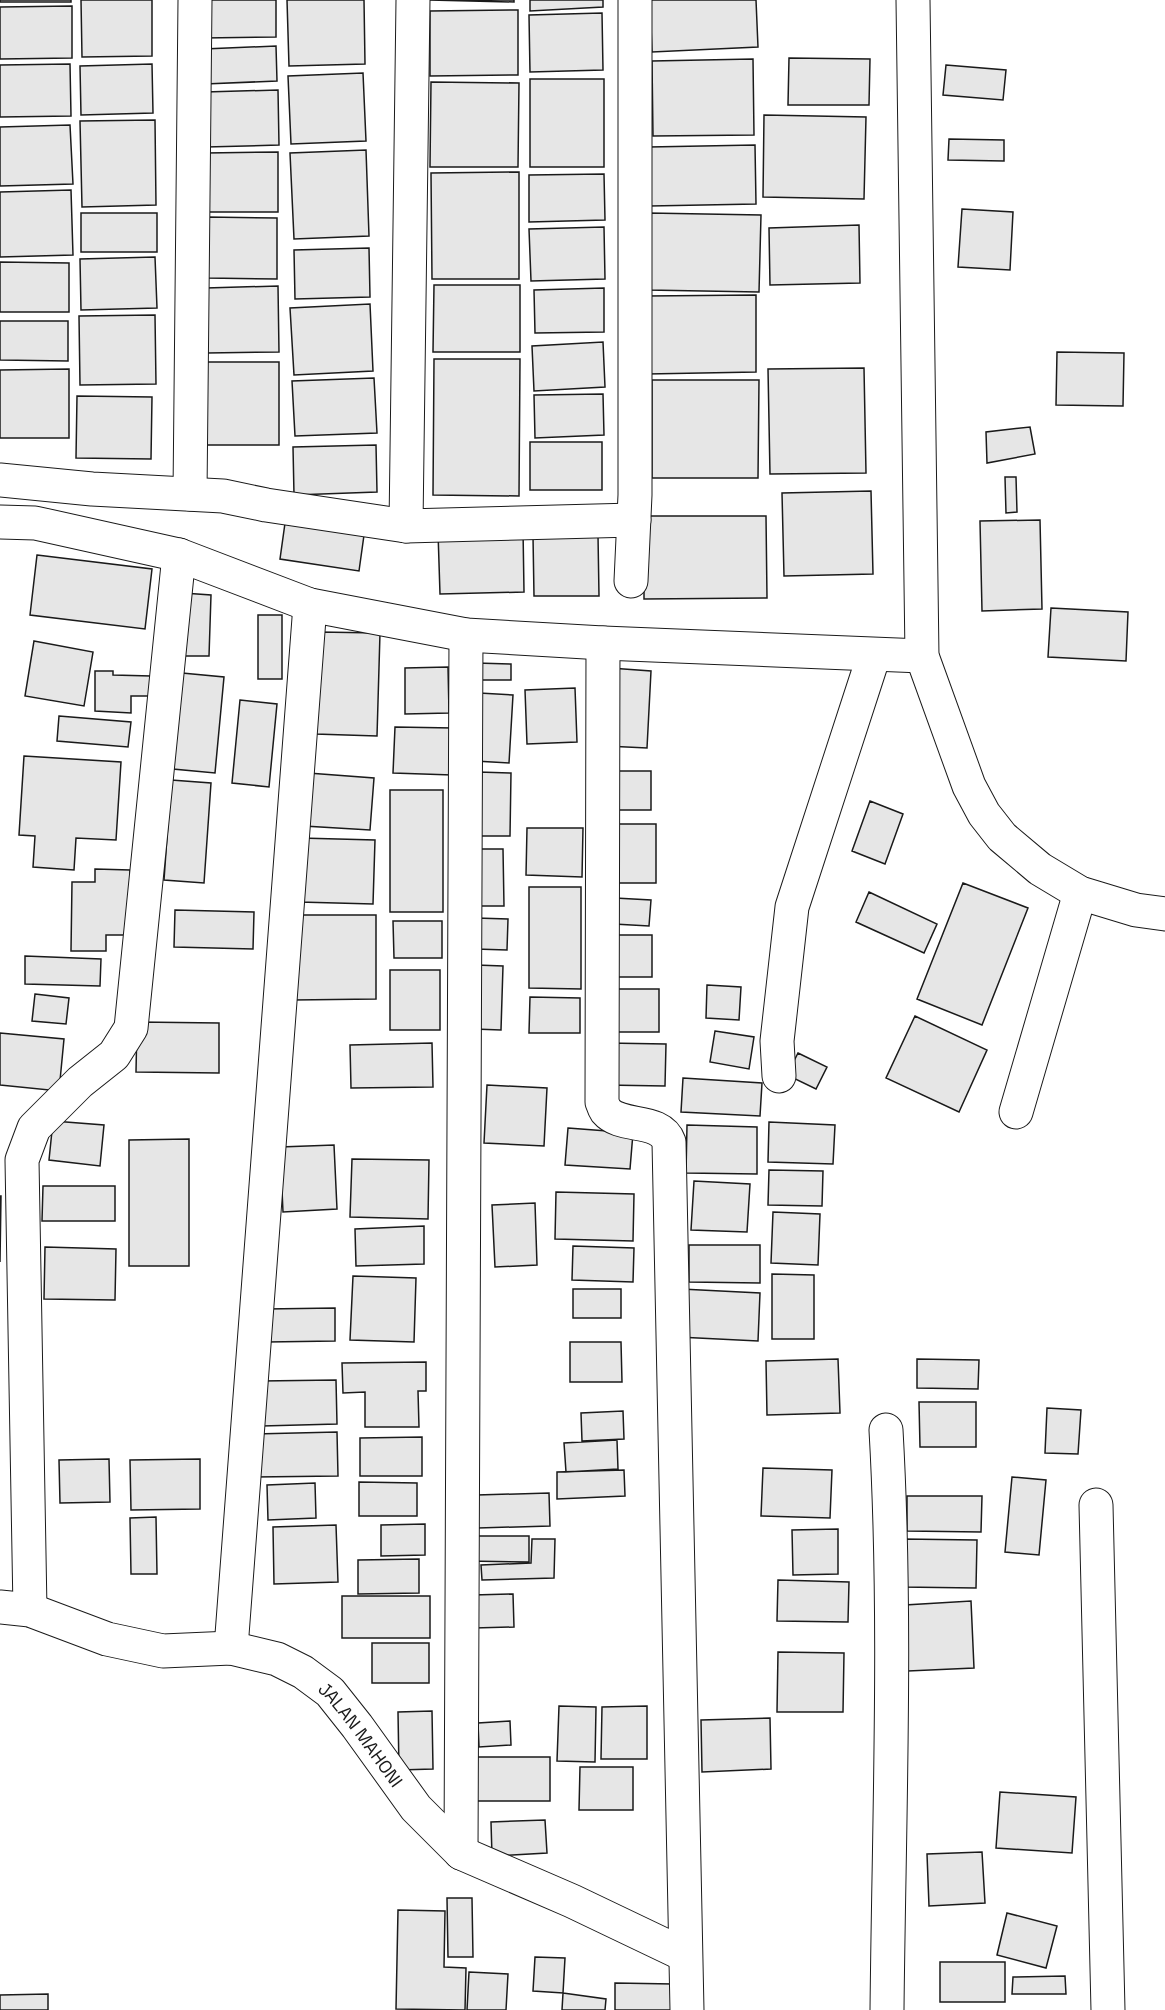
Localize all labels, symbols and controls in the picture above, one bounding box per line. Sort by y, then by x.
street label: JALAN MAHONI [314,1676,408,1791]

